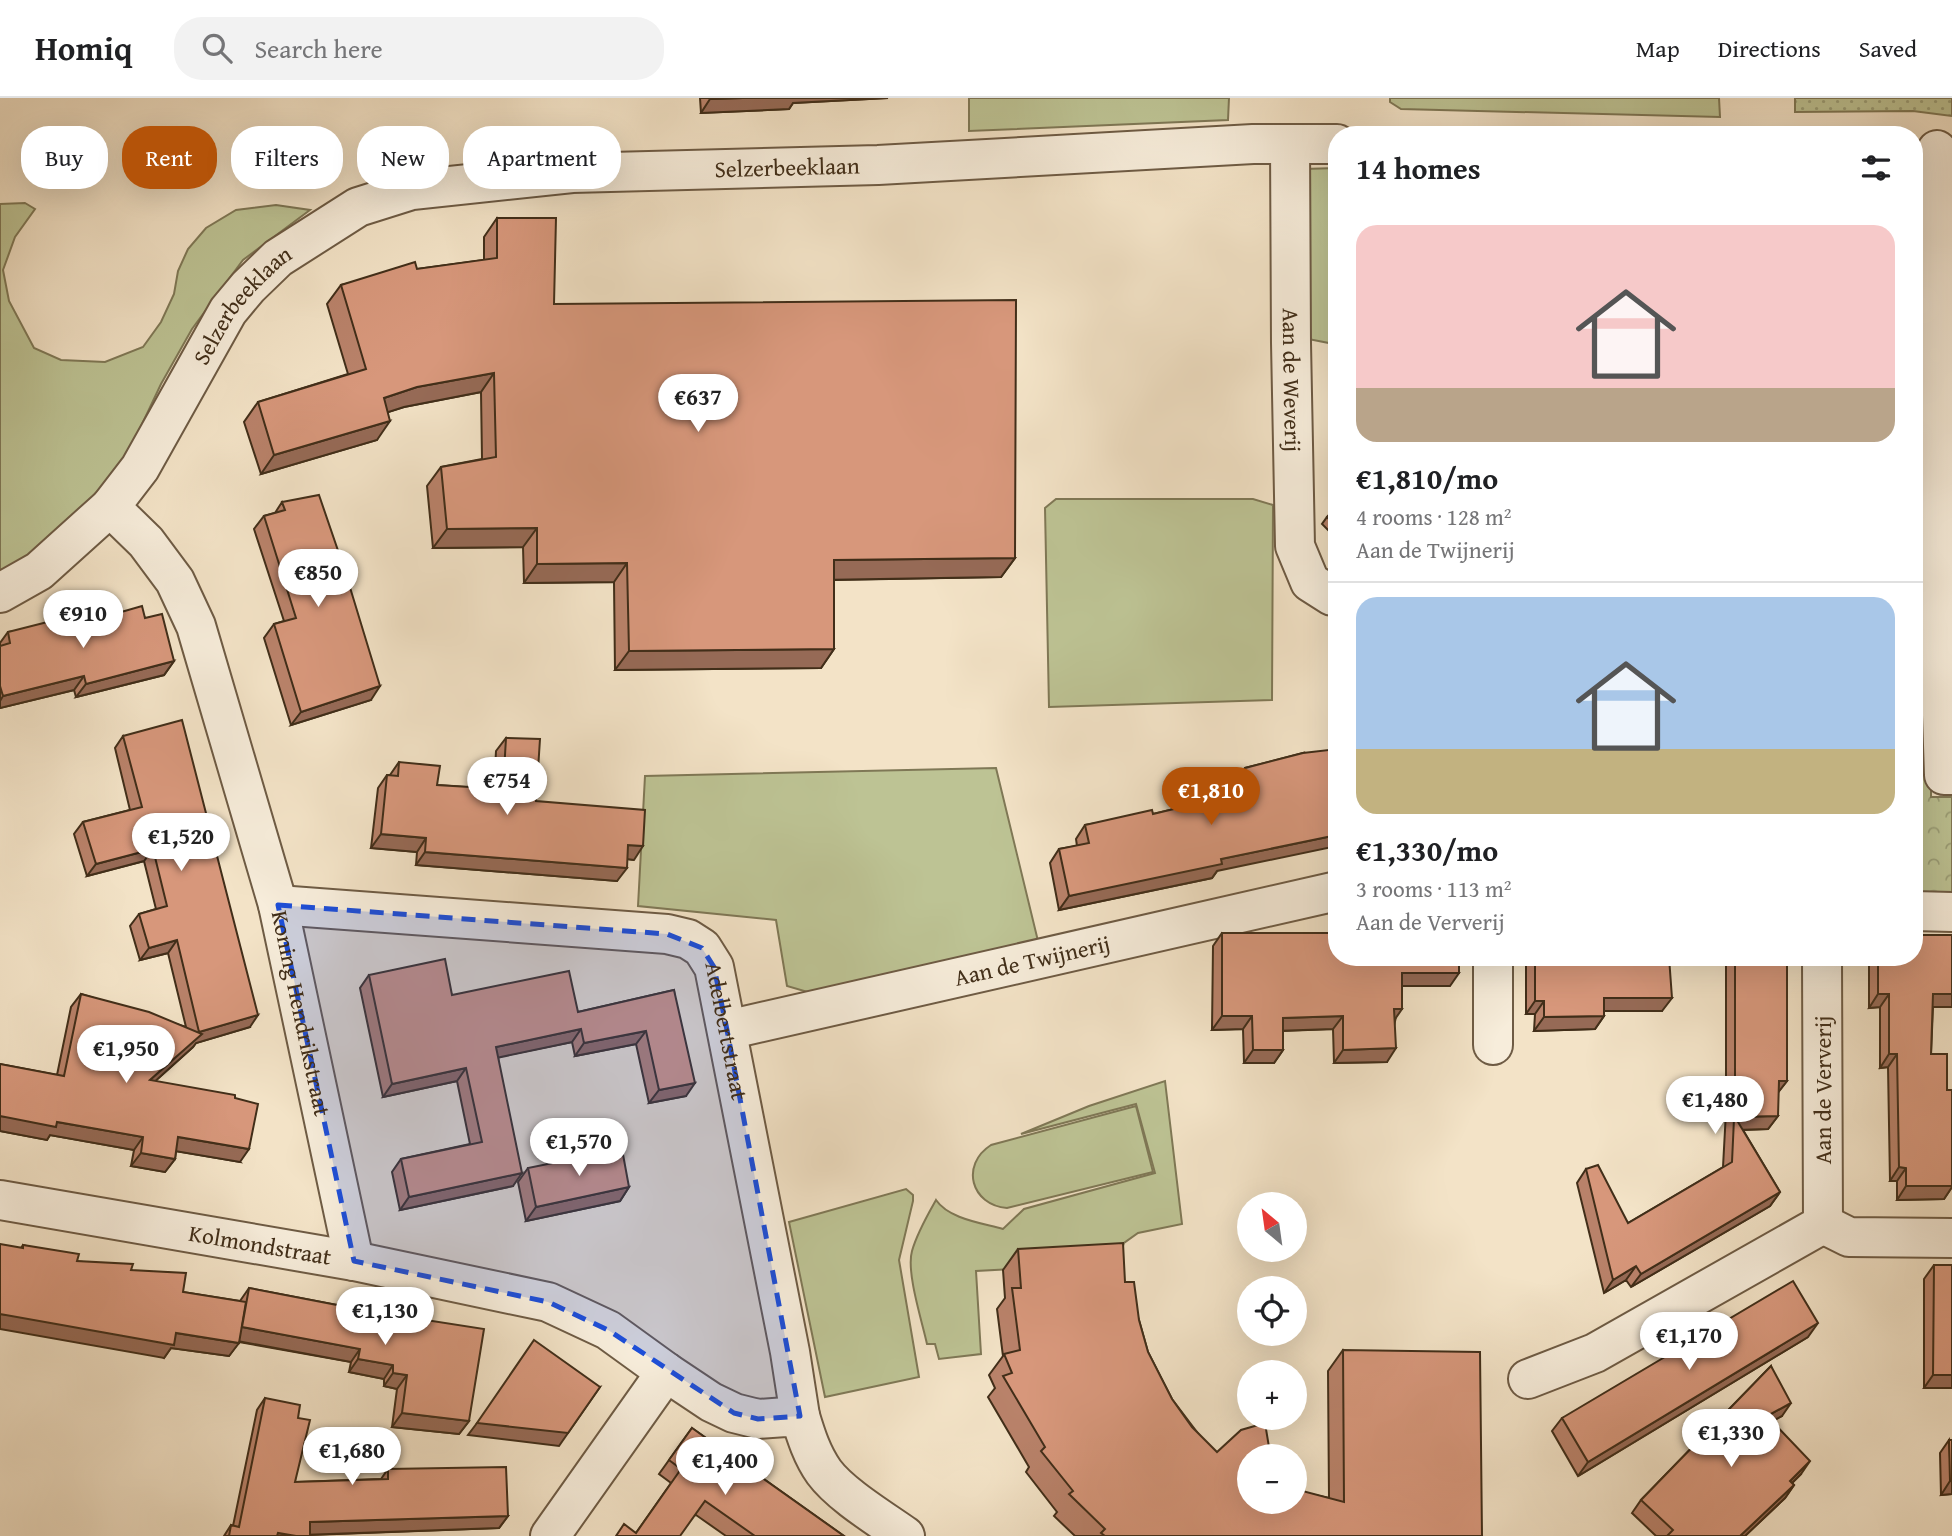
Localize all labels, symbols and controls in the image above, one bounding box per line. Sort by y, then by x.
search box [174,17,664,80]
text: Homiq [35,24,132,72]
icon: search [198,29,236,67]
text: Search here [254,29,383,68]
text: Map [1636,31,1680,66]
text: Directions [1718,31,1821,66]
text: Saved [1859,31,1917,66]
chip: Buy [21,126,108,189]
chip: Rent [122,126,217,189]
chip: Filters [231,126,343,189]
chip: New [357,126,449,189]
chip: Apartment [463,126,621,189]
text: 14 homes [1356,146,1481,190]
street label: Selzerbeeklaan [714,148,860,185]
icon: filters [1857,149,1895,187]
street label: Selzerbeeklaan [184,237,298,370]
icon: home [1563,271,1689,397]
street label: Aan de Weverij [1275,308,1310,452]
pin: €637 [657,374,739,434]
text: €637 [674,380,722,413]
text: €1,810/mo [1356,456,1498,500]
text: 4 rooms · 128 m² [1356,500,1511,533]
text: Aan de Twijnerij [1356,533,1515,566]
pin: €850 [277,550,359,609]
text: €850 [294,555,342,588]
pin: €910 [42,590,124,650]
text: €910 [59,596,107,629]
icon: home [1563,643,1689,769]
pin: €754 [466,758,548,817]
text: €754 [483,763,531,796]
pin: €1,810 [1154,768,1268,827]
text: €1,810 [1178,773,1244,806]
pin: €1,520 [124,814,238,873]
text: €1,520 [148,819,214,852]
text: €1,330/mo [1356,828,1498,872]
text: 3 rooms · 113 m² [1356,872,1511,905]
text: Aan de Ververij [1356,905,1505,938]
street label: Koning Hendrikstraat [264,907,340,1119]
street label: Aan de Twijnerij [951,926,1113,994]
street label: Adelbertstraat [697,959,757,1103]
street label: Aan de Ververij [1806,1016,1839,1164]
pin: €1,950 [69,1026,183,1085]
text: €1,950 [93,1031,159,1064]
pin: €1,480 [1658,1076,1772,1136]
text: €1,480 [1682,1082,1748,1115]
pin: €1,570 [522,1118,636,1178]
text: €1,570 [546,1124,612,1157]
north arrow [1237,1192,1307,1262]
map controls [1237,1192,1307,1514]
street label: Kolmondstraat [186,1216,334,1273]
button: locate [1237,1276,1307,1346]
pin: €1,130 [328,1288,442,1347]
text: €1,130 [352,1293,418,1326]
pin: €1,170 [1632,1312,1746,1372]
text: €1,170 [1656,1318,1722,1351]
button: + [1237,1360,1307,1430]
pin: €1,330 [1674,1410,1788,1469]
text: €1,330 [1698,1415,1764,1448]
pin: €1,680 [295,1428,409,1487]
text: €1,680 [319,1433,385,1466]
pin: €1,400 [668,1438,782,1497]
text: €1,400 [692,1443,758,1476]
button: − [1237,1444,1307,1514]

